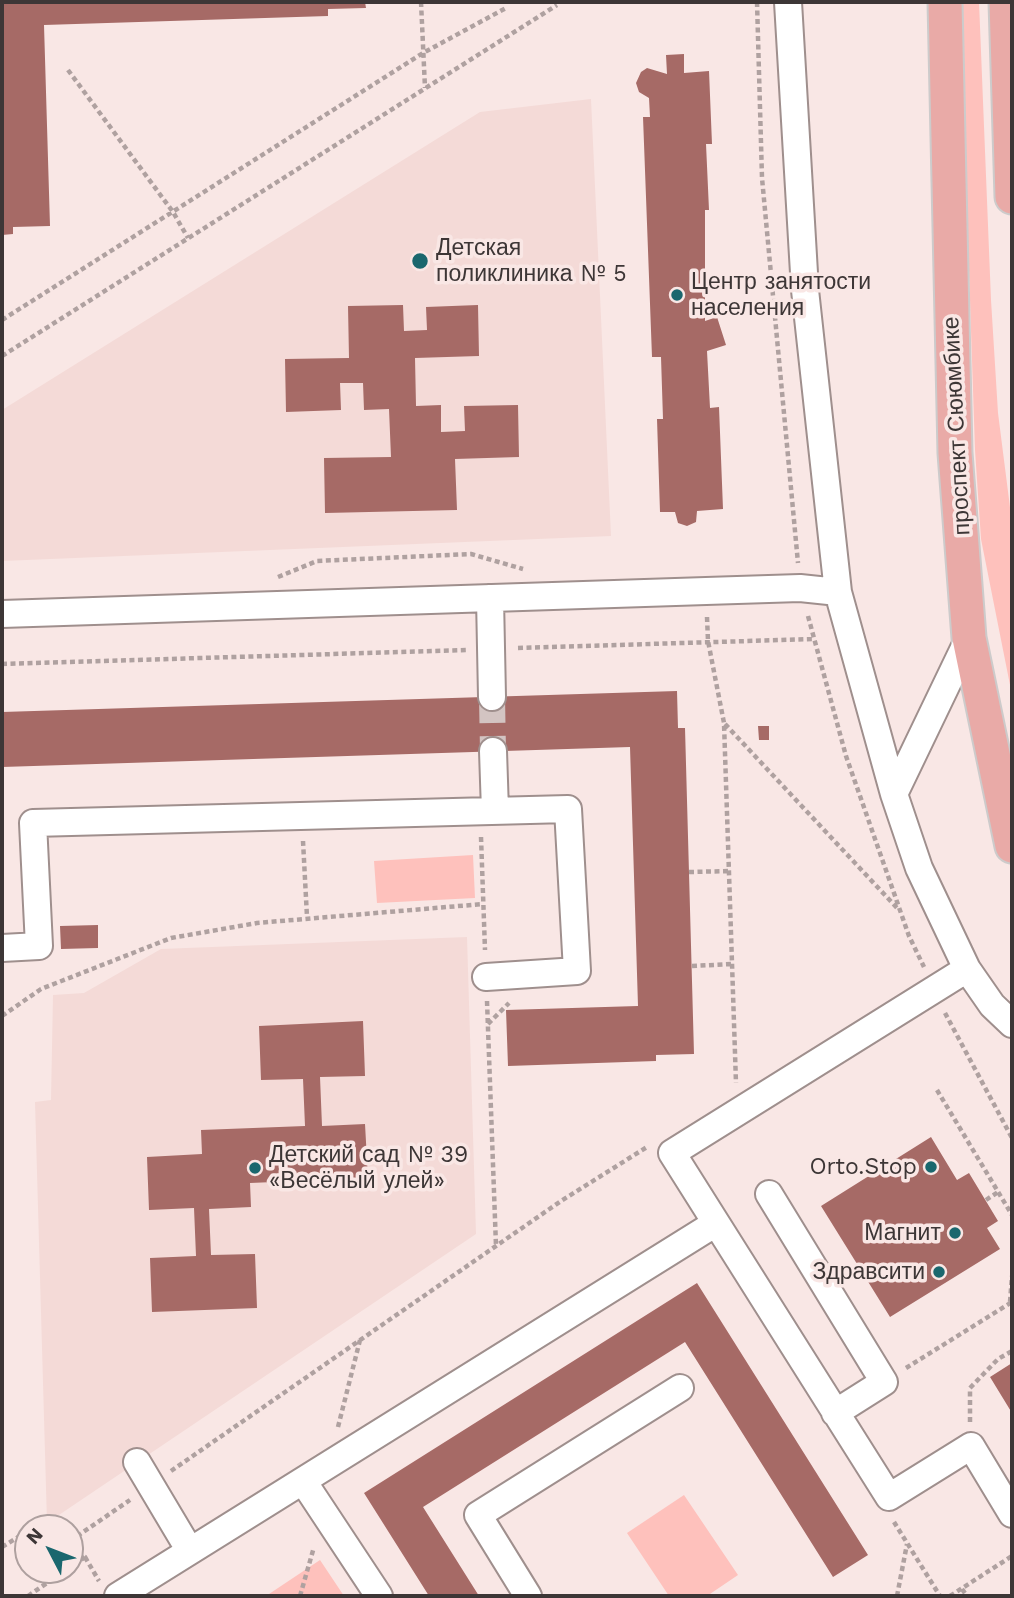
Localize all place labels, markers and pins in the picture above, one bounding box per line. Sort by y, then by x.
place label: Детская поликлиника № 5 [436,234,627,288]
marker: Детская поликлиника № 5 [410,251,430,271]
place label: Центр занятости населения [691,268,871,322]
marker: Центр занятости населения [669,287,685,303]
place label: Детский сад № 39 «Весёлый улей» [269,1141,468,1195]
place label: Orto.Stop [810,1153,917,1181]
marker: Orto.Stop [923,1159,939,1175]
marker: Детский сад № 39 «Весёлый улей» [247,1160,263,1176]
place label: Магнит [864,1219,941,1247]
marker: Магнит [947,1225,963,1241]
place label: Здравсити [812,1258,925,1286]
marker: Здравсити [931,1264,947,1280]

